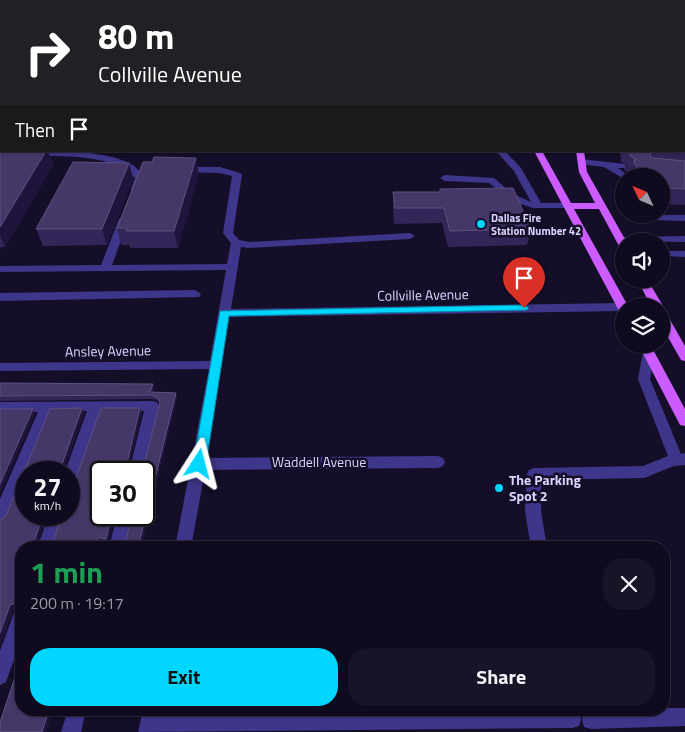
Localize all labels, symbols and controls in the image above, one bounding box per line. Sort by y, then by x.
text: 80 m [98,9,174,63]
icon: right [15,20,80,85]
text: Collville Avenue [98,57,242,91]
text: Then [15,115,55,144]
icon: arrive [65,115,93,143]
north arrow [615,168,670,222]
map controls [615,168,670,353]
place label: Dallas Fire Station Number 42 [491,210,581,239]
marker: Dallas Fire Station Number 42 [475,218,487,230]
button: sound [615,233,670,288]
pin [503,257,545,308]
icon: arrive [510,264,538,292]
street label: Collville Avenue [377,283,469,306]
button: layers [615,298,670,353]
street label: Ansley Avenue [65,339,151,362]
position arrow [172,437,224,489]
street label: Waddell Avenue [272,451,366,472]
speed limit sign: 30 [90,461,155,526]
text: 27 [33,468,62,506]
place label: The Parking Spot 2 [509,469,581,506]
marker: The Parking Spot 2 [493,482,505,494]
text: km/h [34,496,61,515]
text: 1 min [30,549,103,595]
button: close [603,558,655,610]
text: 200 m · 19:17 [30,591,124,615]
button: Exit [30,648,338,706]
button: Share [348,648,655,706]

